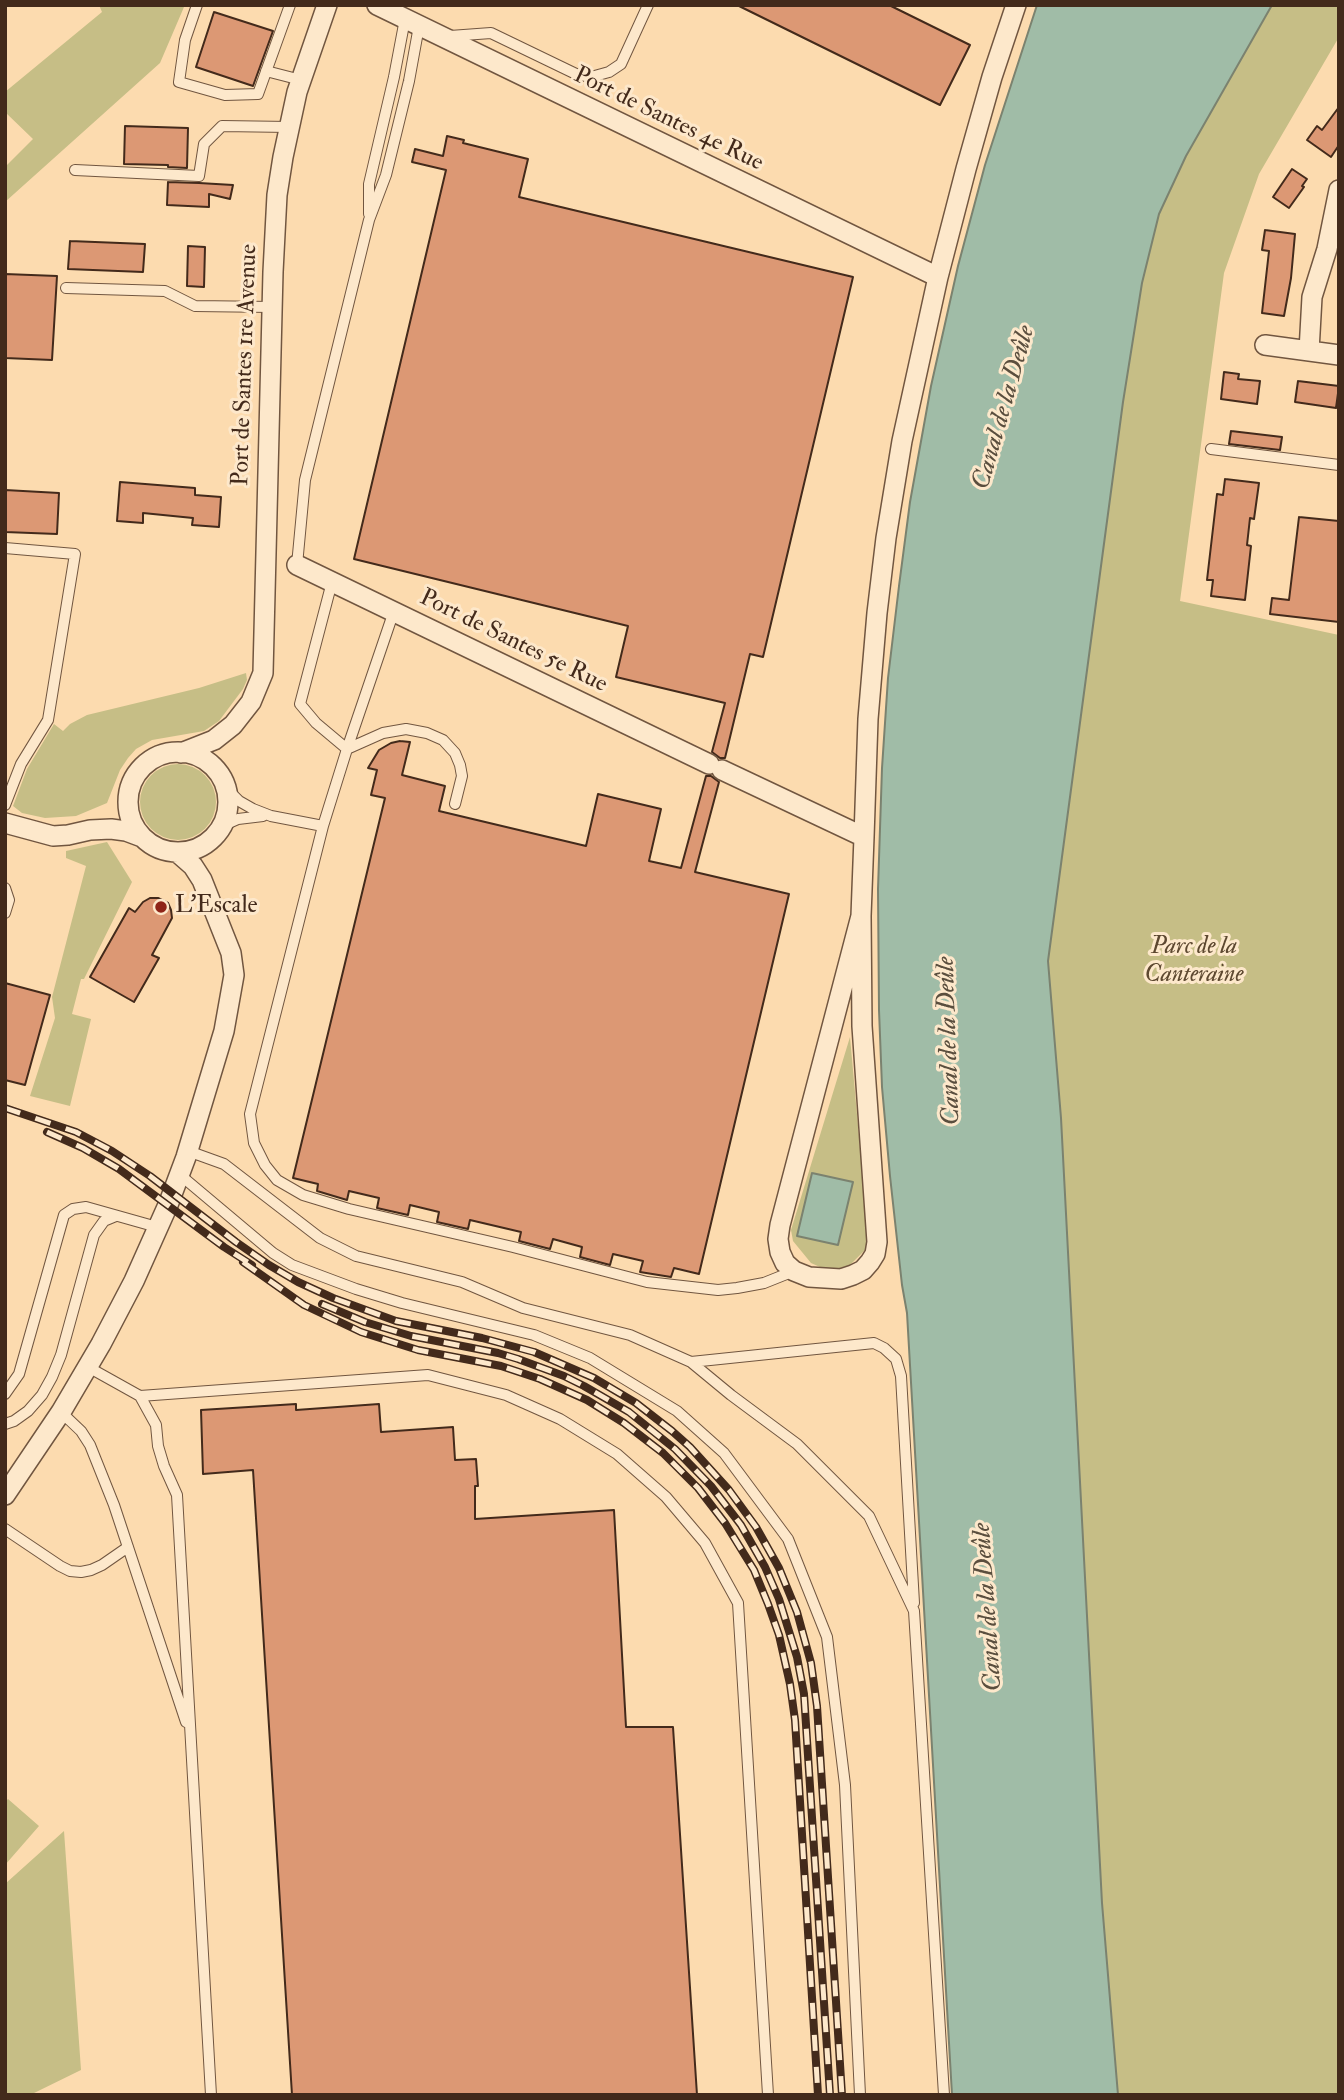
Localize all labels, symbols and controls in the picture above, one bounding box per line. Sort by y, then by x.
street label: Port de Santes 4e Rue [568,62,768,178]
street label: Port de Santes 1re Avenue [227,244,265,486]
water label: Canal de la Deûle [967,322,1043,494]
street label: Port de Santes 5e Rue [414,584,612,700]
place label: L'Escale [175,893,258,921]
marker: L'Escale [153,899,169,915]
park label: Parc de la Canteraine [1145,934,1243,990]
water label: Canal de la Deûle [931,956,969,1126]
water label: Canal de la Deûle [968,1522,1010,1692]

